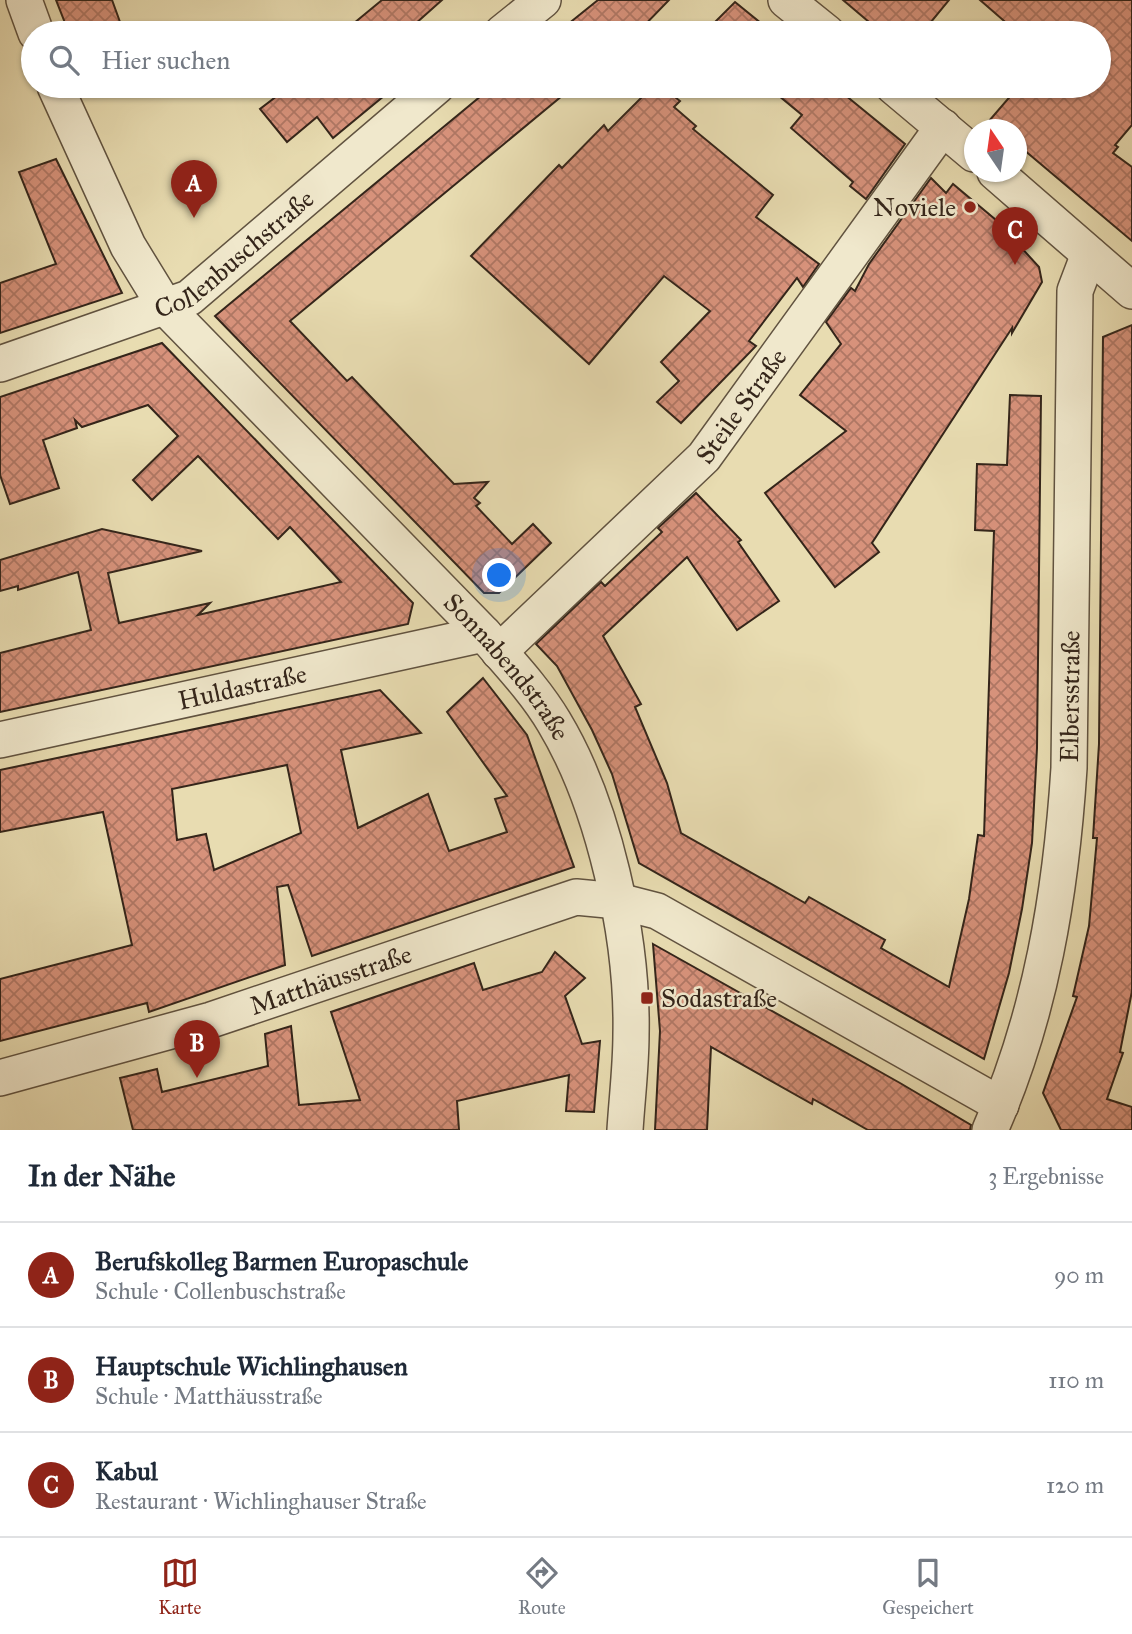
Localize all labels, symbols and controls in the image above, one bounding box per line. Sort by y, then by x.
search box [21,21,1111,98]
icon: search [45,41,83,79]
text: Hier suchen [101,44,230,76]
north arrow [964,119,1027,182]
pin: A [171,160,217,218]
street label: Collenbuschstraße [150,182,321,325]
place label: Noviele [873,191,956,223]
marker: Noviele [962,199,978,215]
pin: C [992,207,1038,265]
street label: Steile Straße [688,342,794,470]
your location [482,558,516,592]
street label: Sonnabendstraße [437,586,577,746]
street label: Elbersstraße [1053,630,1087,763]
street label: Huldastraße [175,657,310,717]
street label: Matthäusstraße [245,938,416,1022]
place label: Sodastraße [661,982,777,1014]
marker: Sodastraße [639,990,655,1006]
pin: B [174,1020,220,1078]
text: In der Nähe [28,1158,176,1194]
text: 3 Ergebnisse [988,1162,1104,1190]
text: Berufskolleg Barmen Europaschule [95,1245,468,1277]
text: A [43,1261,59,1289]
text: 90 m [1054,1261,1104,1289]
text: Schule · Collenbuschstraße [95,1277,346,1305]
text: Hauptschule Wichlinghausen [95,1350,408,1382]
text: B [43,1366,59,1394]
text: 110 m [1048,1366,1104,1394]
text: Schule · Matthäusstraße [95,1382,323,1410]
text: Kabul [95,1455,158,1487]
text: C [43,1471,59,1499]
text: 120 m [1046,1471,1104,1499]
text: Restaurant · Wichlinghauser Straße [95,1487,427,1515]
tab: Karte [158,1554,202,1619]
tab: Route [518,1554,566,1619]
tab: Gespeichert [882,1554,974,1619]

